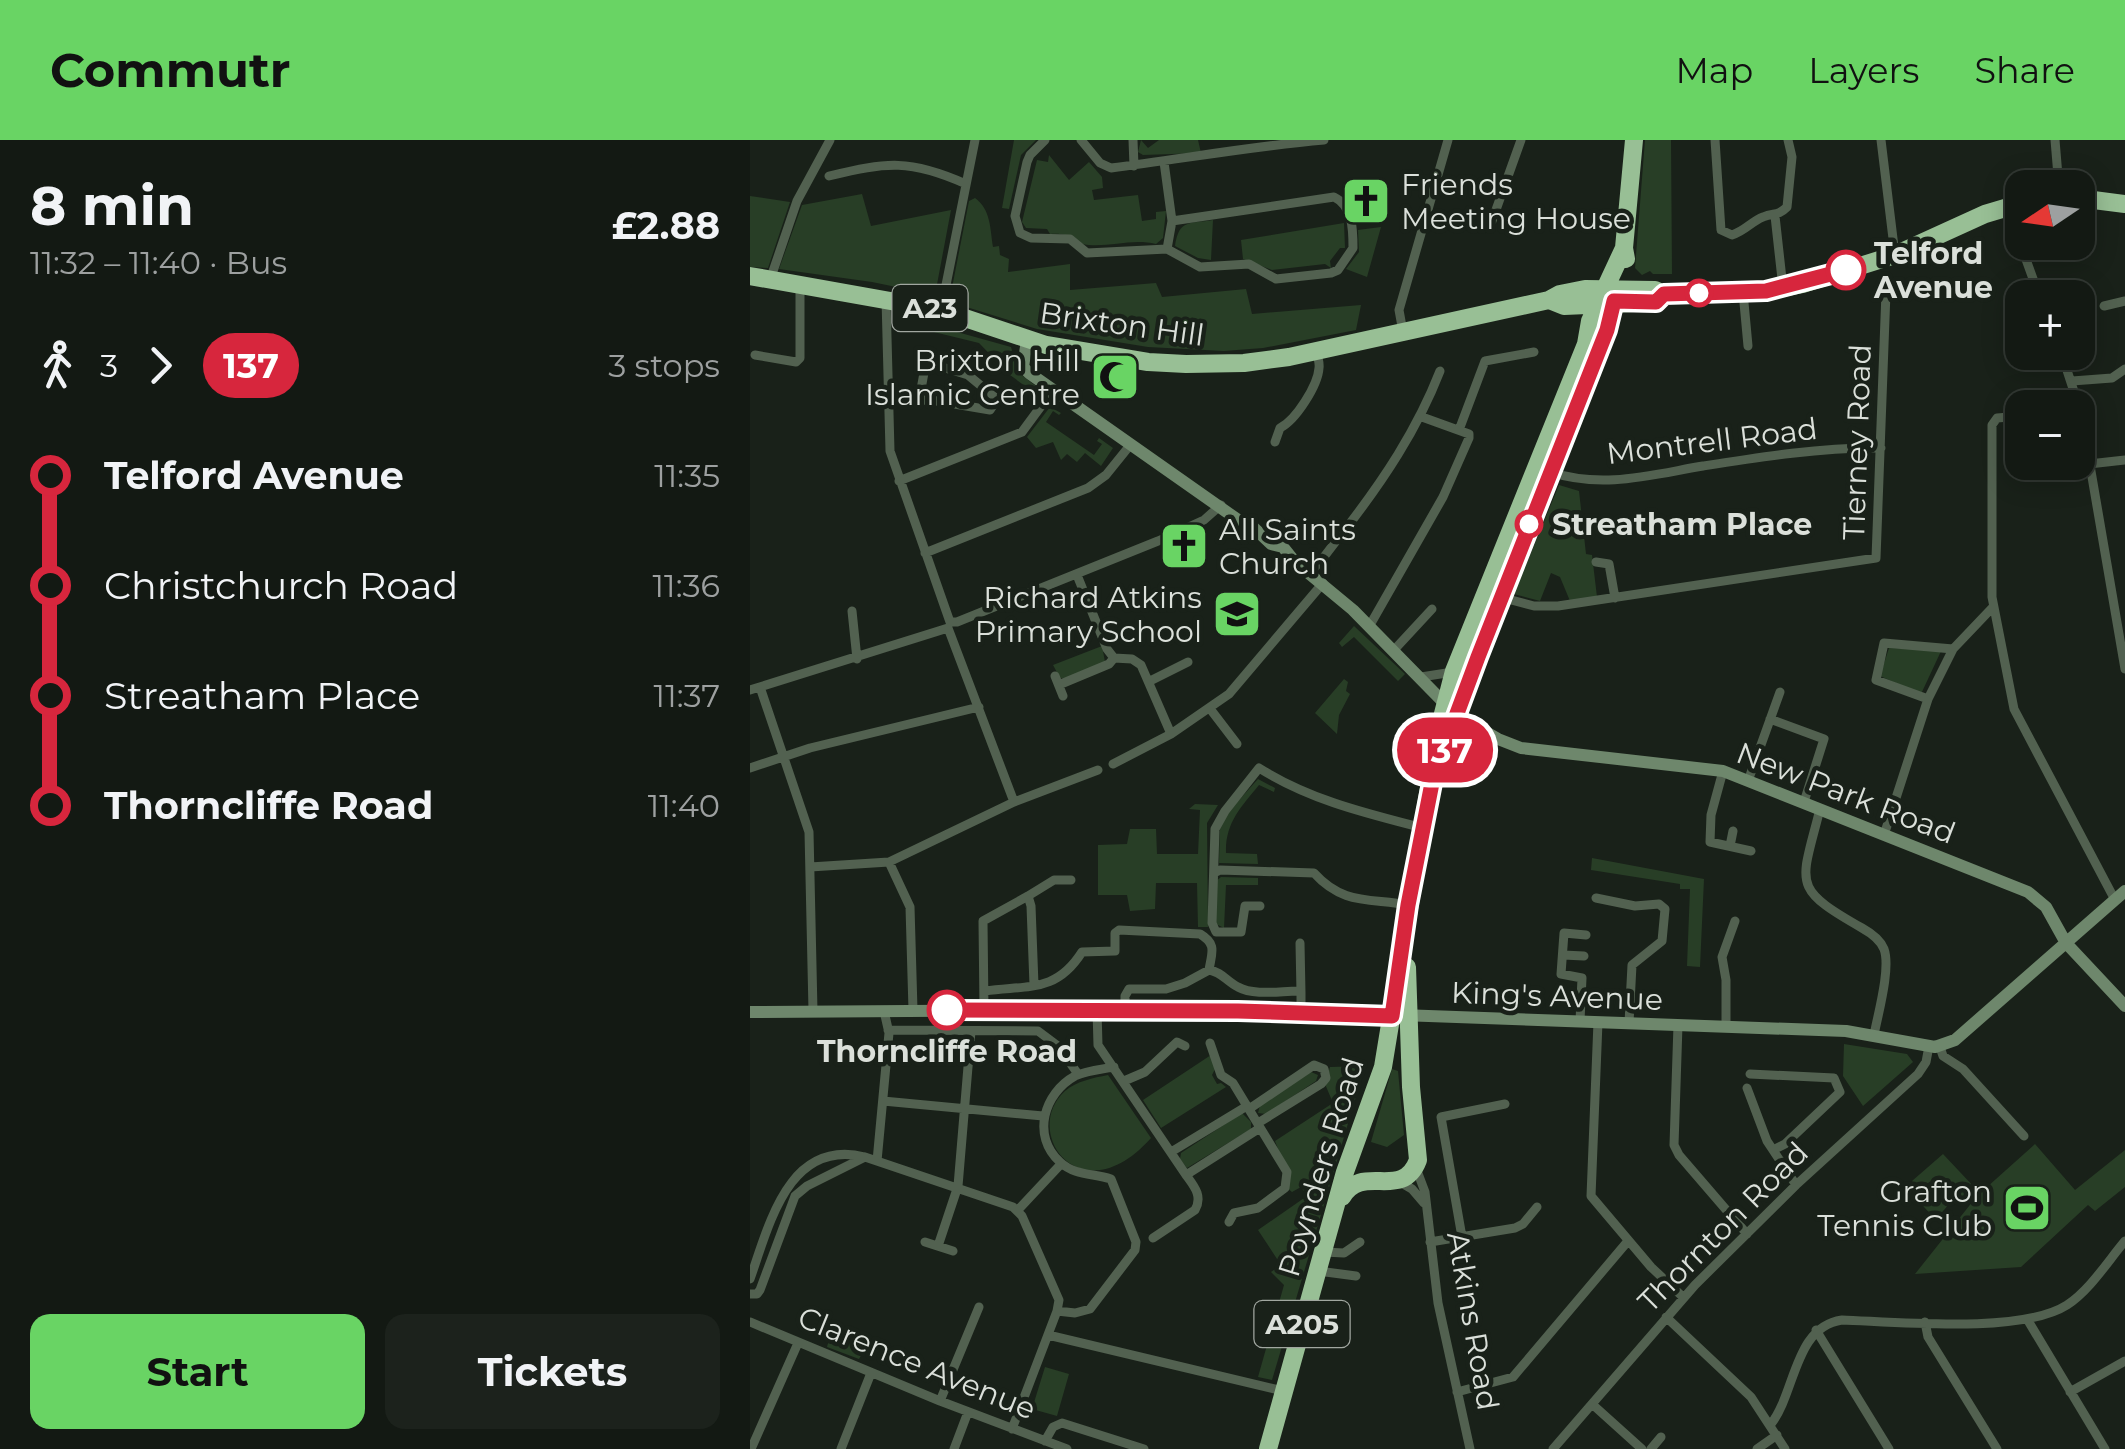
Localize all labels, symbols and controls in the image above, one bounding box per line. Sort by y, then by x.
text: Commutr [50,41,291,99]
text: Map [1675,49,1753,92]
text: Layers [1808,49,1919,92]
text: Share [1974,49,2075,92]
place label: Friends Meeting House [1401,166,1631,237]
north arrow [2005,170,2095,260]
map controls [2005,170,2095,480]
text: 8 min [30,172,194,239]
church icon: Friends Meeting House [1340,175,1392,227]
text: £2.88 [612,202,720,249]
place label: Telford Avenue [1873,235,1993,306]
text: 11:32 – 11:40 · Bus [30,243,287,282]
marker: Telford Avenue [1827,251,1865,289]
unlabelled marker [1686,280,1712,306]
button: + [2005,280,2095,370]
road number: A23 [892,285,968,331]
street label: Brixton Hill [1037,294,1207,354]
icon: walk [30,338,85,393]
icon: forward [133,338,188,393]
place label: Brixton Hill Islamic Centre [865,342,1080,413]
street label: Tierney Road [1835,343,1879,541]
text: 137 [223,344,279,387]
text: 3 [100,346,118,385]
text: 3 stops [608,346,720,385]
mosque icon: Brixton Hill Islamic Centre [1089,351,1141,403]
button: − [2005,390,2095,480]
street label: Montrell Road [1604,410,1820,472]
text: Telford Avenue [104,452,404,499]
text: 11:35 [654,456,720,495]
place label: Streatham Place [1552,506,1812,543]
place label: All Saints Church [1219,511,1356,582]
marker: Streatham Place [1516,511,1542,537]
church icon: All Saints Church [1158,520,1210,572]
text: Christchurch Road [104,562,458,609]
text: 11:36 [653,566,720,605]
place label: Richard Atkins Primary School [975,579,1202,650]
school or university icon: Richard Atkins Primary School [1211,588,1263,640]
text: Streatham Place [104,672,420,719]
text: 11:37 [654,676,720,715]
line badge: 137 [1388,718,1502,782]
text: 137 [1417,729,1473,772]
street label: New Park Road [1731,734,1961,852]
text: Thorncliffe Road [104,782,433,829]
text: 11:40 [648,786,720,825]
street label: King's Avenue [1450,974,1664,1018]
marker: Thorncliffe Road [928,991,966,1029]
place label: Thorncliffe Road [817,1033,1077,1070]
street label: Poynders Road [1270,1053,1372,1281]
street label: Thornton Road [1630,1134,1816,1320]
place label: Grafton Tennis Club [1817,1173,1992,1244]
sports icon: Grafton Tennis Club [2001,1182,2053,1234]
street label: Atkins Road [1439,1229,1507,1413]
street label: Clarence Avenue [793,1298,1041,1428]
road number: A205 [1254,1301,1350,1347]
button: Start [30,1314,365,1429]
button: Tickets [385,1314,720,1429]

